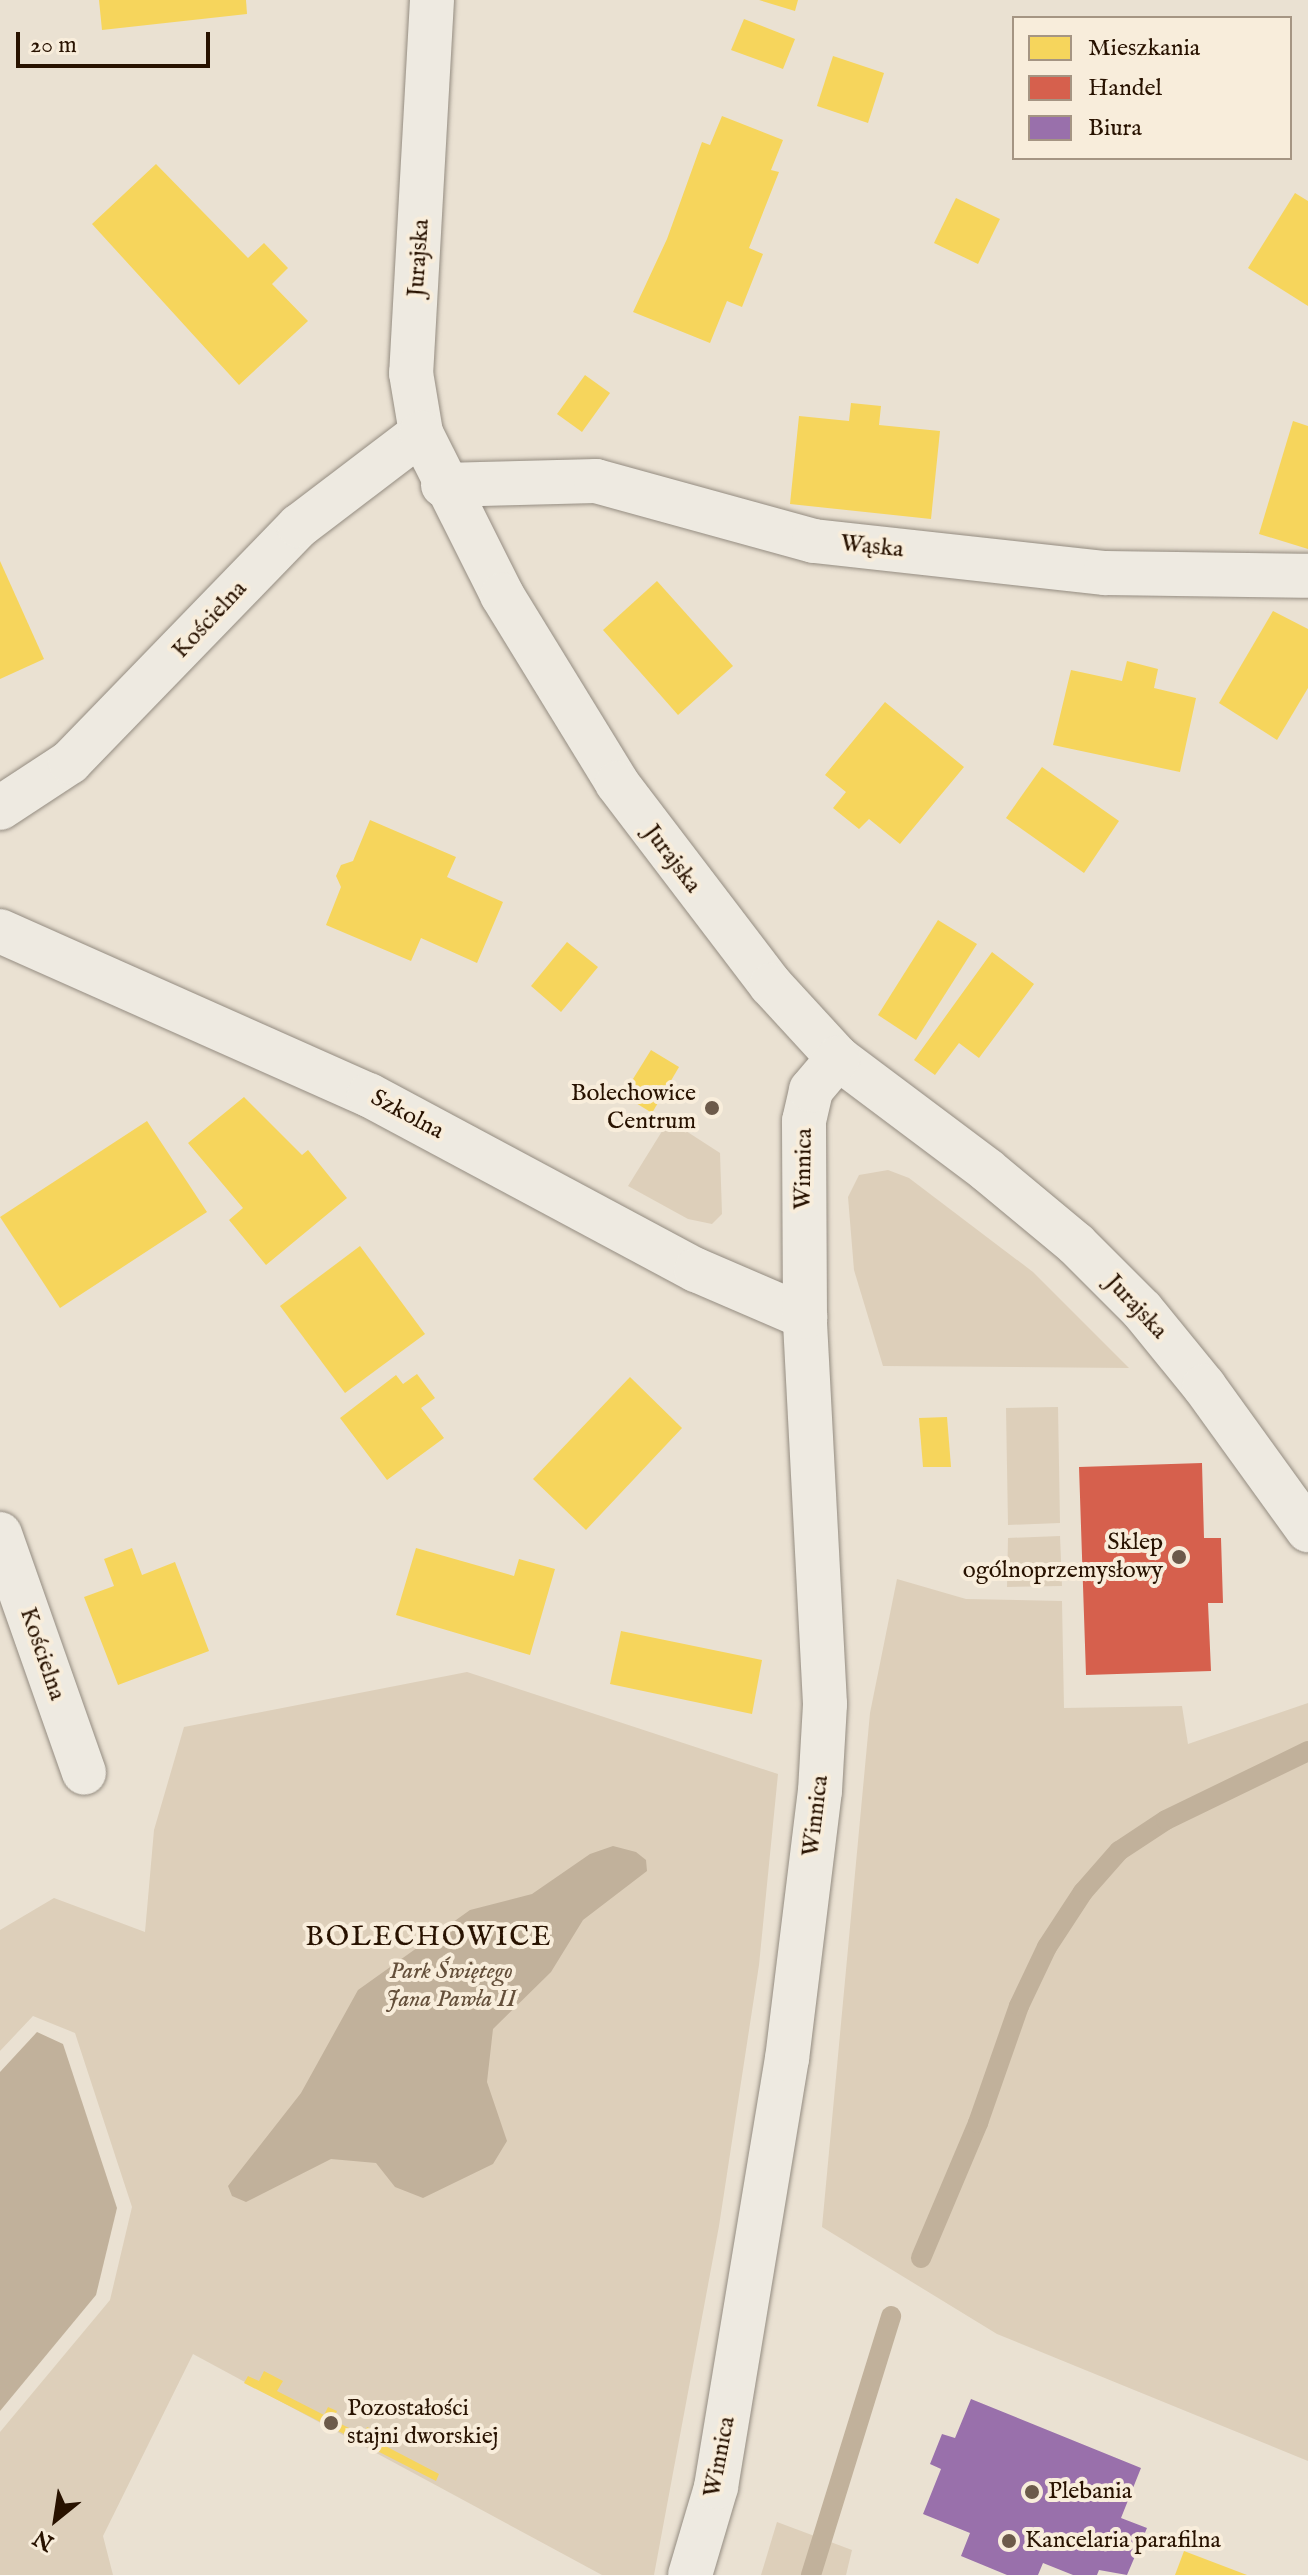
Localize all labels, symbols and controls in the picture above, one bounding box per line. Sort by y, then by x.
scale bar [20,16,214,66]
legend [1012,16,1292,160]
text: 20 m [30,30,77,61]
text: Mieszkania [1088,33,1200,64]
text: Handel [1088,73,1162,104]
text: Biura [1088,113,1142,144]
street label: Jurajska [402,218,436,298]
street label: Wąska [839,529,905,565]
street label: Kościelna [167,575,253,665]
street label: Jurajska [637,819,707,899]
place label: Bolechowice Centrum [571,1080,696,1136]
street label: Szkolna [366,1084,448,1146]
marker: Bolechowice Centrum [703,1099,721,1117]
street label: Winnica [789,1128,819,1210]
street label: Jurajska [1099,1269,1173,1345]
place label: Sklep ogólnoprzemysłowy [963,1529,1163,1585]
marker: Sklep ogólnoprzemysłowy [1170,1548,1188,1566]
street label: Kościelna [13,1604,71,1704]
street label: Winnica [797,1774,835,1858]
district label: BOLECHOWICE [305,1921,553,1955]
park label: Park Świętego Jana Pawła II [386,1958,516,2014]
place label: Pozostałości stajni dworskiej [347,2395,498,2451]
marker: Pozostałości stajni dworskiej [322,2414,340,2432]
street label: Winnica [698,2414,742,2500]
place label: Plebania [1048,2478,1132,2506]
north arrow [16,2479,96,2559]
marker: Plebania [1023,2483,1041,2501]
text: N [29,2523,59,2557]
place label: Kancelaria parafilna [1025,2527,1221,2555]
marker: Kancelaria parafilna [1000,2532,1018,2550]

